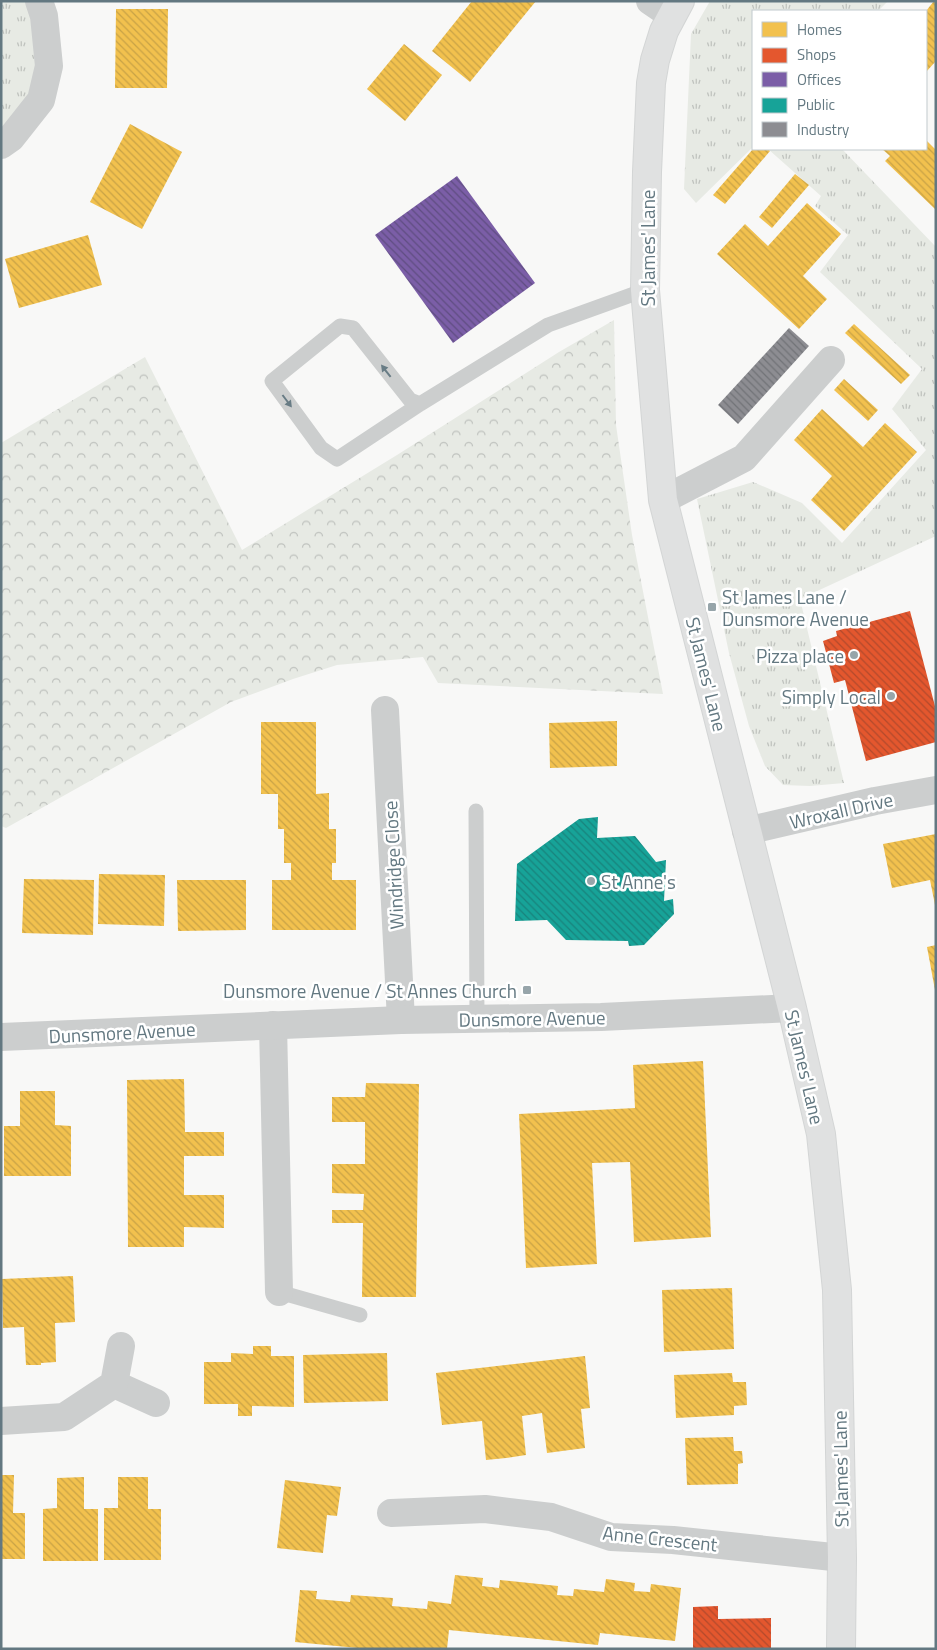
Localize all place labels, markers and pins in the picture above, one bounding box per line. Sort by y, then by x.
place label: St James Lane / Dunsmore Avenue [722,582,869,633]
marker: St James Lane / Dunsmore Avenue [706,601,718,613]
place label: Pizza place [756,641,844,670]
marker: Pizza place [848,649,860,661]
place label: Simply Local [782,682,881,711]
marker: Simply Local [885,690,897,702]
place label: St Anne's [601,867,676,896]
marker: St Anne's [585,875,597,887]
place label: Dunsmore Avenue / St Annes Church [223,976,517,1005]
marker: Dunsmore Avenue / St Annes Church [521,984,533,996]

